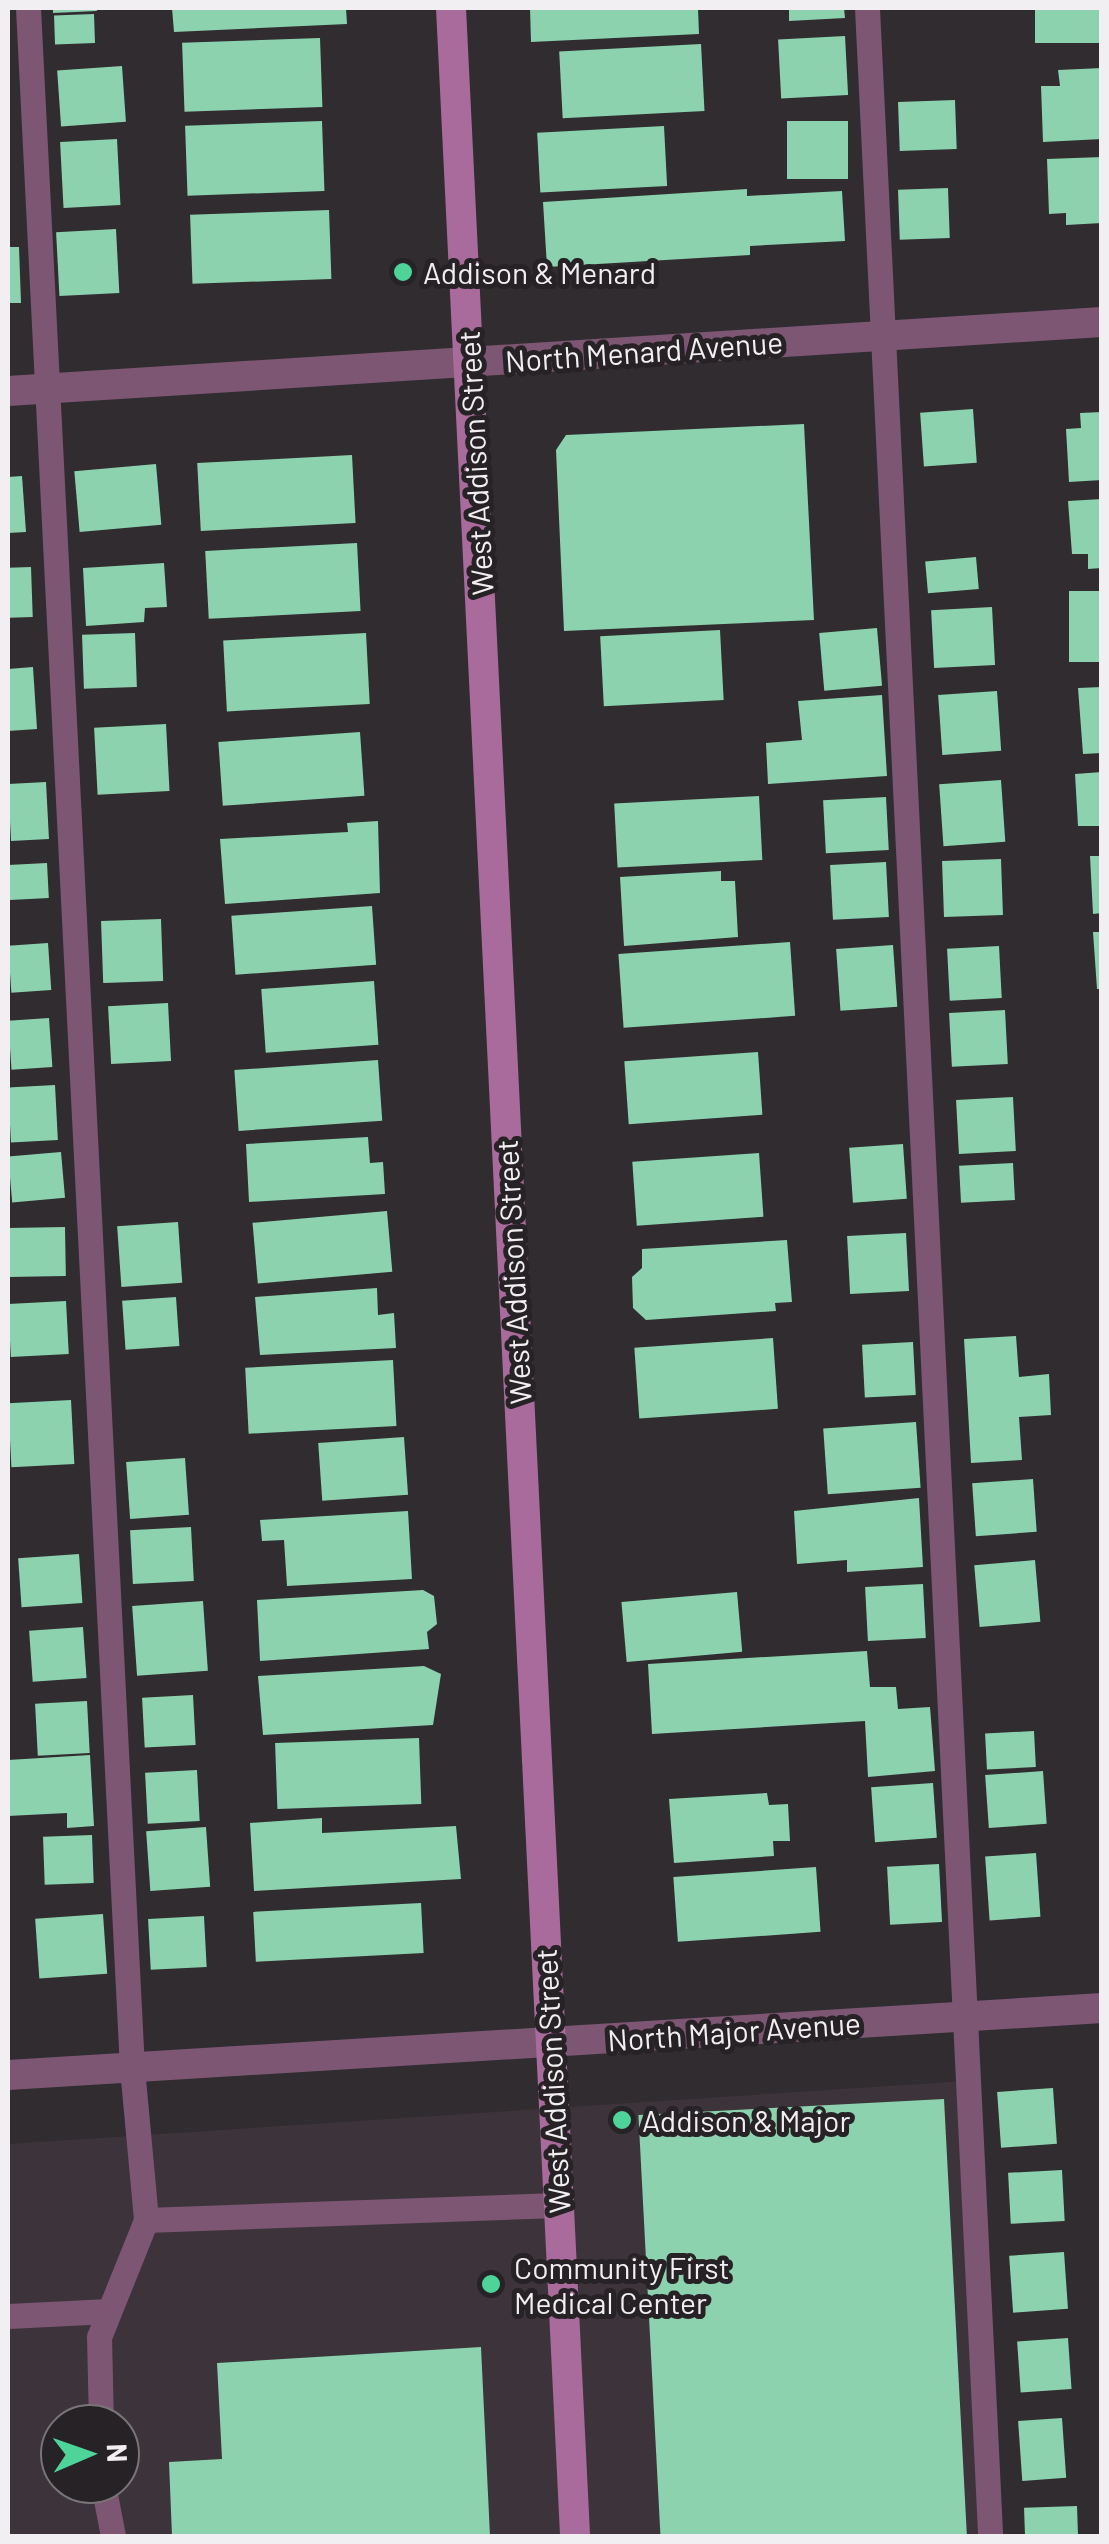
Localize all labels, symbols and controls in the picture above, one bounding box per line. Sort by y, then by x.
place label: Addison & Menard [423,254,656,290]
marker: Addison & Menard [392,261,414,283]
street label: North Menard Avenue [504,323,784,379]
street label: West Addison Street [450,330,500,596]
street label: West Addison Street [488,1139,538,1405]
street label: West Addison Street [527,1948,577,2214]
street label: North Major Avenue [606,2004,862,2058]
place label: Addison & Major [642,2102,850,2138]
marker: Addison & Major [611,2109,633,2131]
place label: Community First Medical Center [514,2249,730,2320]
marker: Community First Medical Center [478,2271,504,2297]
north arrow [40,2404,140,2504]
text: N [101,2443,135,2463]

